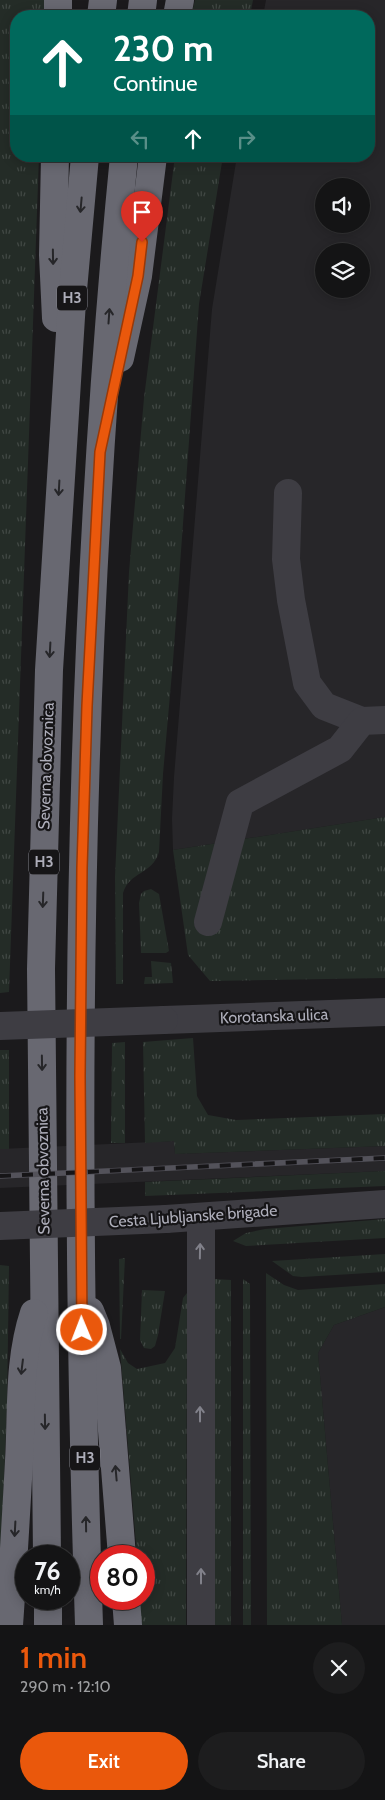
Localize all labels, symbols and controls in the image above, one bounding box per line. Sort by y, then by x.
text: 230 m [113,27,213,70]
icon: ahead [30,30,95,95]
text: Continue [113,70,198,97]
icon: left [126,125,154,153]
icon: ahead [179,125,207,153]
icon: right [232,125,260,153]
map controls [315,178,370,298]
button: sound [315,178,370,233]
pin [121,191,163,242]
one-way arrow [76,196,85,212]
icon: arrive [128,198,156,226]
button: layers [315,243,370,298]
one-way arrow [48,249,58,265]
road number: H3 [57,286,87,310]
one-way arrow [105,308,114,324]
one-way arrow [55,480,64,496]
one-way arrow [45,642,54,658]
street label: Severna obvoznica [34,702,58,830]
road number: H3 [29,850,59,874]
one-way arrow [38,892,47,908]
street label: Korotanska ulica [220,1005,329,1027]
one-way arrow [37,1054,46,1070]
street label: Severna obvoznica [32,1107,54,1235]
street label: Cesta Ljubljanske brigade [108,1201,278,1231]
one-way arrow [196,1244,205,1260]
position arrow [55,1303,107,1355]
one-way arrow [17,1358,27,1374]
one-way arrow [195,1406,205,1422]
one-way arrow [40,1414,50,1430]
road number: H3 [70,1446,100,1470]
one-way arrow [111,1465,120,1481]
one-way arrow [81,1516,91,1532]
one-way arrow [11,1521,20,1537]
speed limit sign: 80 [90,1545,155,1610]
text: 76 [34,1556,61,1586]
one-way arrow [196,1569,206,1585]
text: km/h [34,1582,61,1597]
text: 1 min [20,1639,87,1676]
button: close [313,1642,365,1694]
text: 290 m · 12:10 [20,1677,111,1696]
button: Exit [20,1732,188,1790]
button: Share [198,1732,365,1790]

